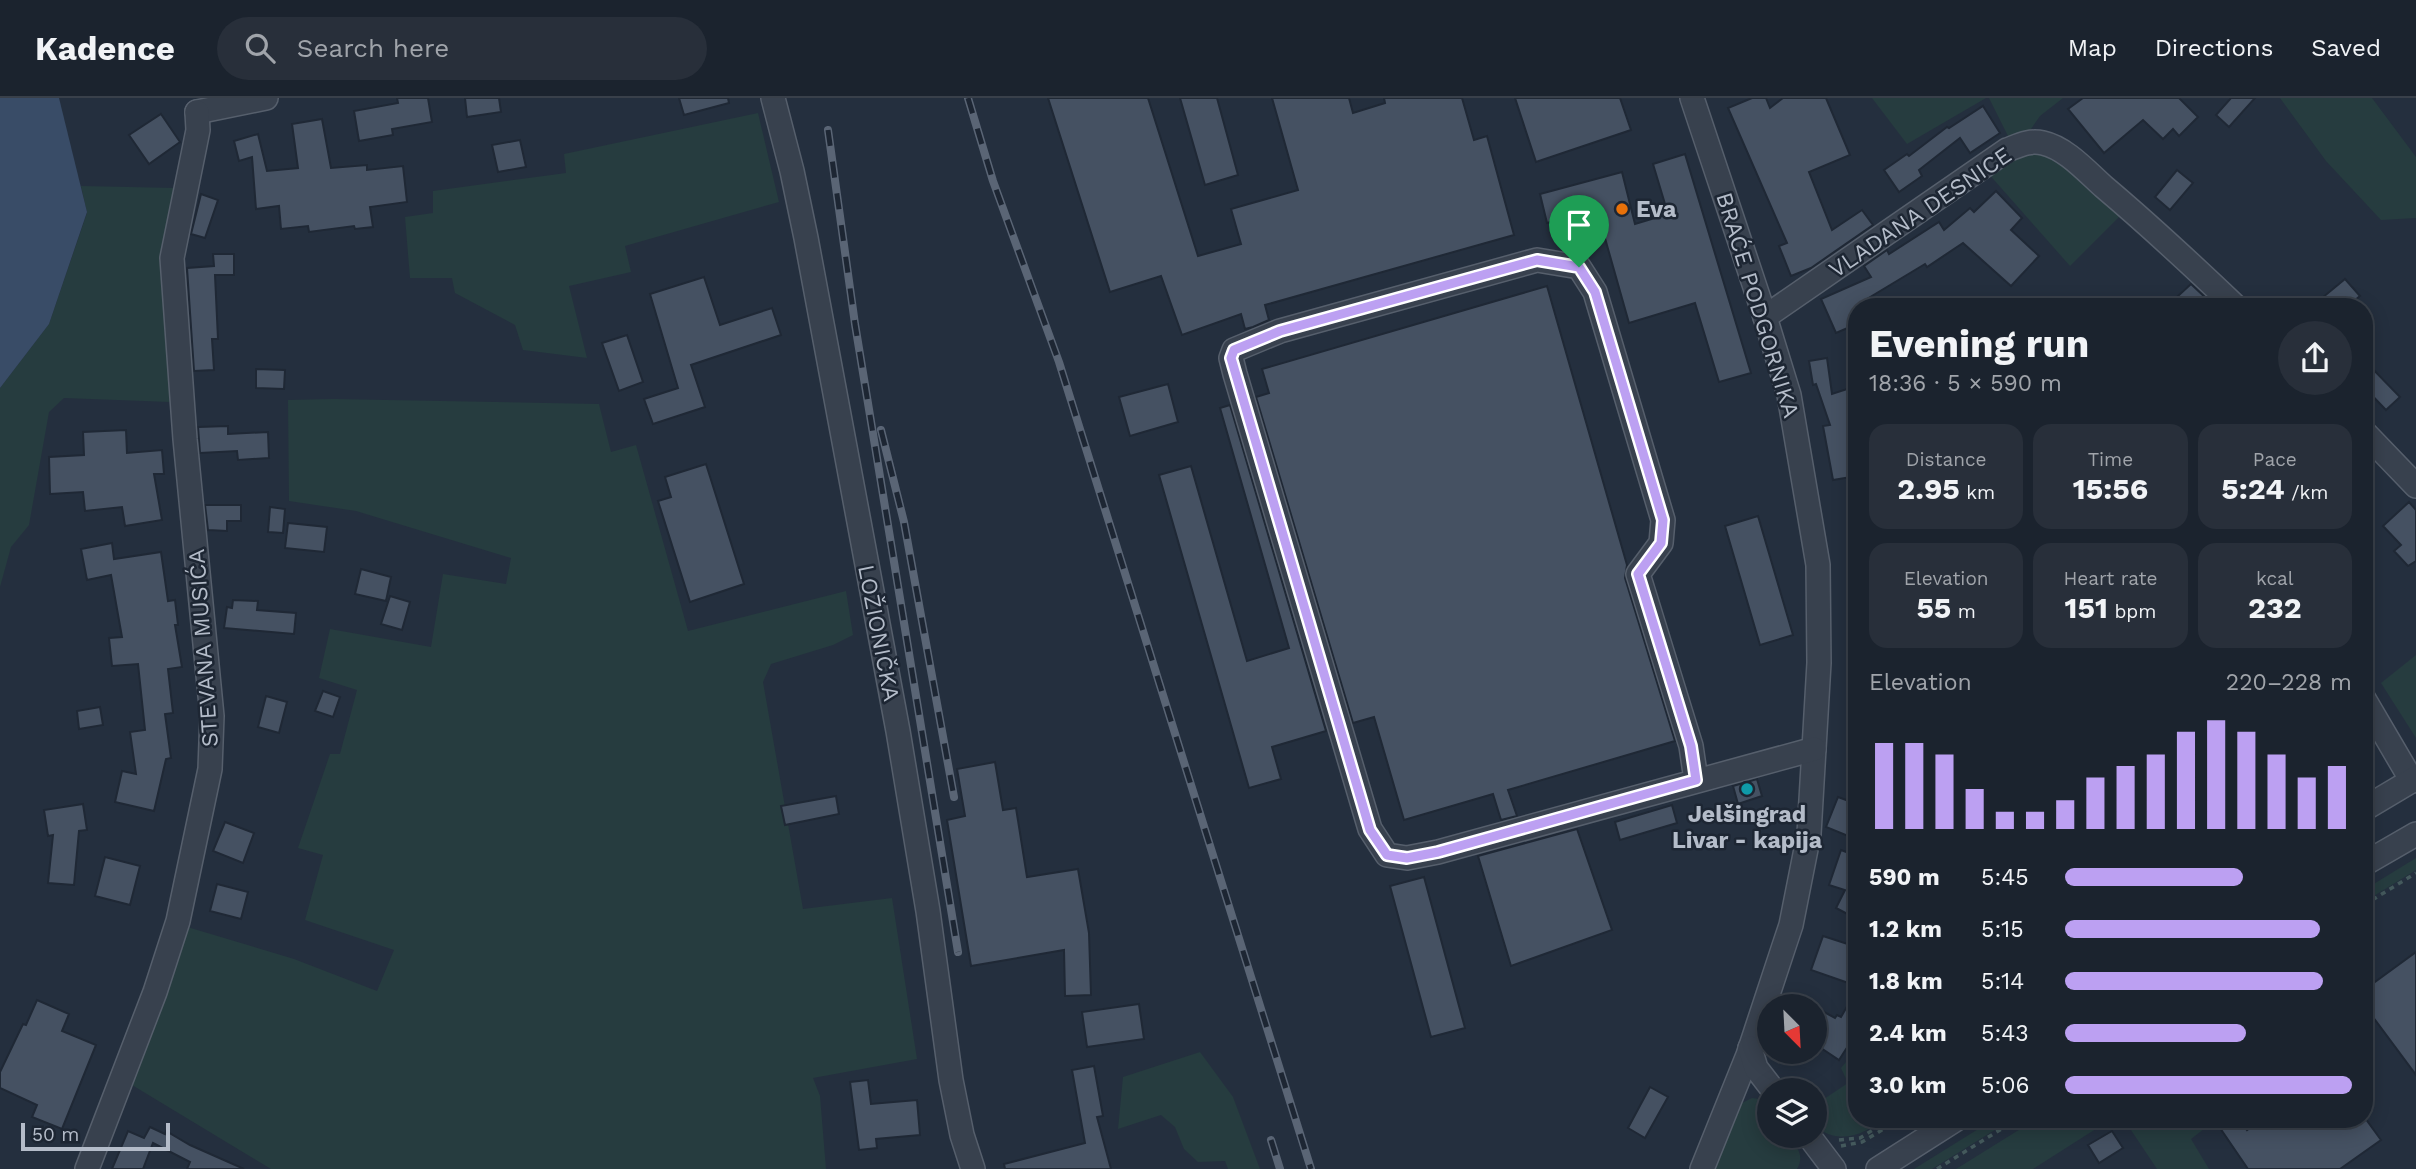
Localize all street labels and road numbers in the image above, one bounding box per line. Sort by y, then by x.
street label: VLADANA DESNICE [1824,141,2017,284]
street label: BRAĆE PODGORNIKA [1710,189,1806,421]
street label: STEVANA MUSIĆA [182,548,224,748]
street label: LOŽIONIČKA [852,562,906,704]

